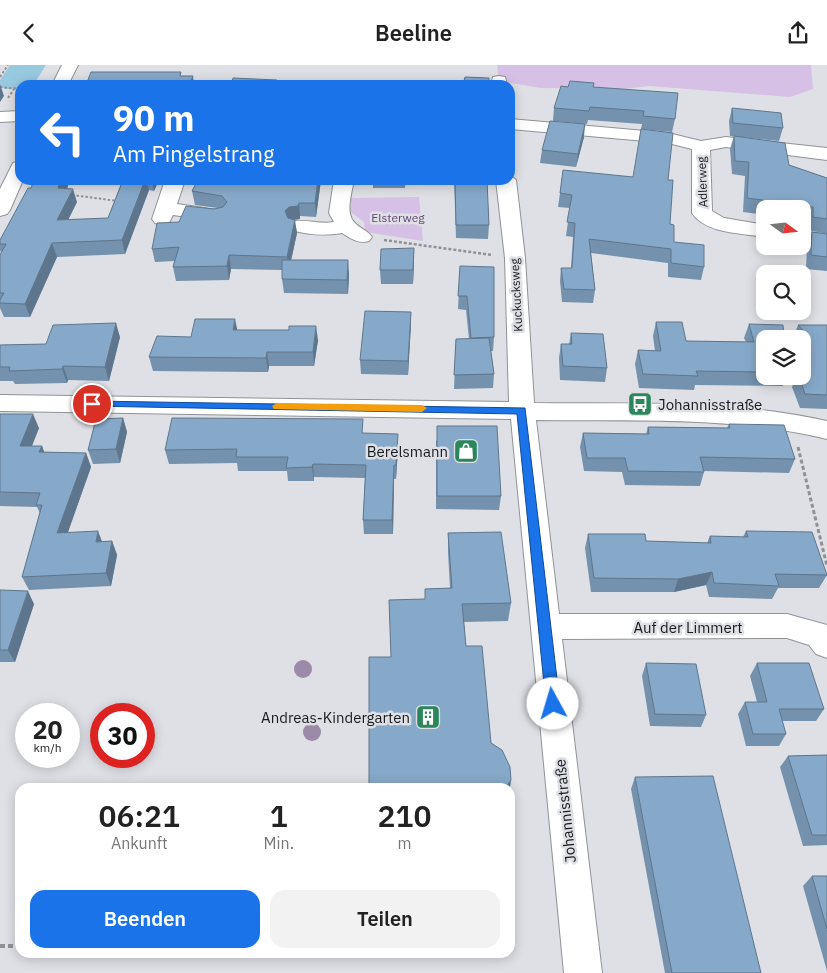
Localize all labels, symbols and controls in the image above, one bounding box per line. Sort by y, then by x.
text: Beeline [375,18,452,47]
icon: back [15,19,43,47]
icon: share [784,19,812,47]
text: 90 m [113,95,195,141]
icon: left [30,100,95,165]
text: Am Pingelstrang [113,139,275,168]
street label: Adlerweg [694,156,710,208]
north arrow [756,200,811,255]
map controls [756,200,811,385]
park label: Elsterweg [371,210,425,225]
street label: Kuckucksweg [507,257,525,332]
button: search [756,265,811,320]
button: layers [756,330,811,385]
pin [71,383,113,425]
icon: arrive [78,390,106,418]
bus stop icon: Johannisstraße [627,391,653,417]
place label: Johannisstraße [658,395,762,414]
shop icon: Berelsmann [453,438,479,464]
place label: Berelsmann [367,442,448,461]
street label: Auf der Limmert [633,618,743,637]
position arrow [526,677,578,729]
speed limit sign: 30 [90,703,155,768]
building icon: Andreas-Kindergarten [415,704,441,730]
place label: Andreas-Kindergarten [261,708,410,727]
text: 20 [32,713,63,746]
text: km/h [33,740,62,755]
street label: Johannisstraße [550,758,580,864]
text: 06:21 [98,796,180,835]
text: 1 [270,796,288,835]
text: 210 [377,796,431,835]
text: Ankunft [111,833,168,853]
text: Min. [264,833,294,853]
text: m [397,833,411,853]
button: Beenden [30,890,260,948]
button: Teilen [270,890,500,948]

